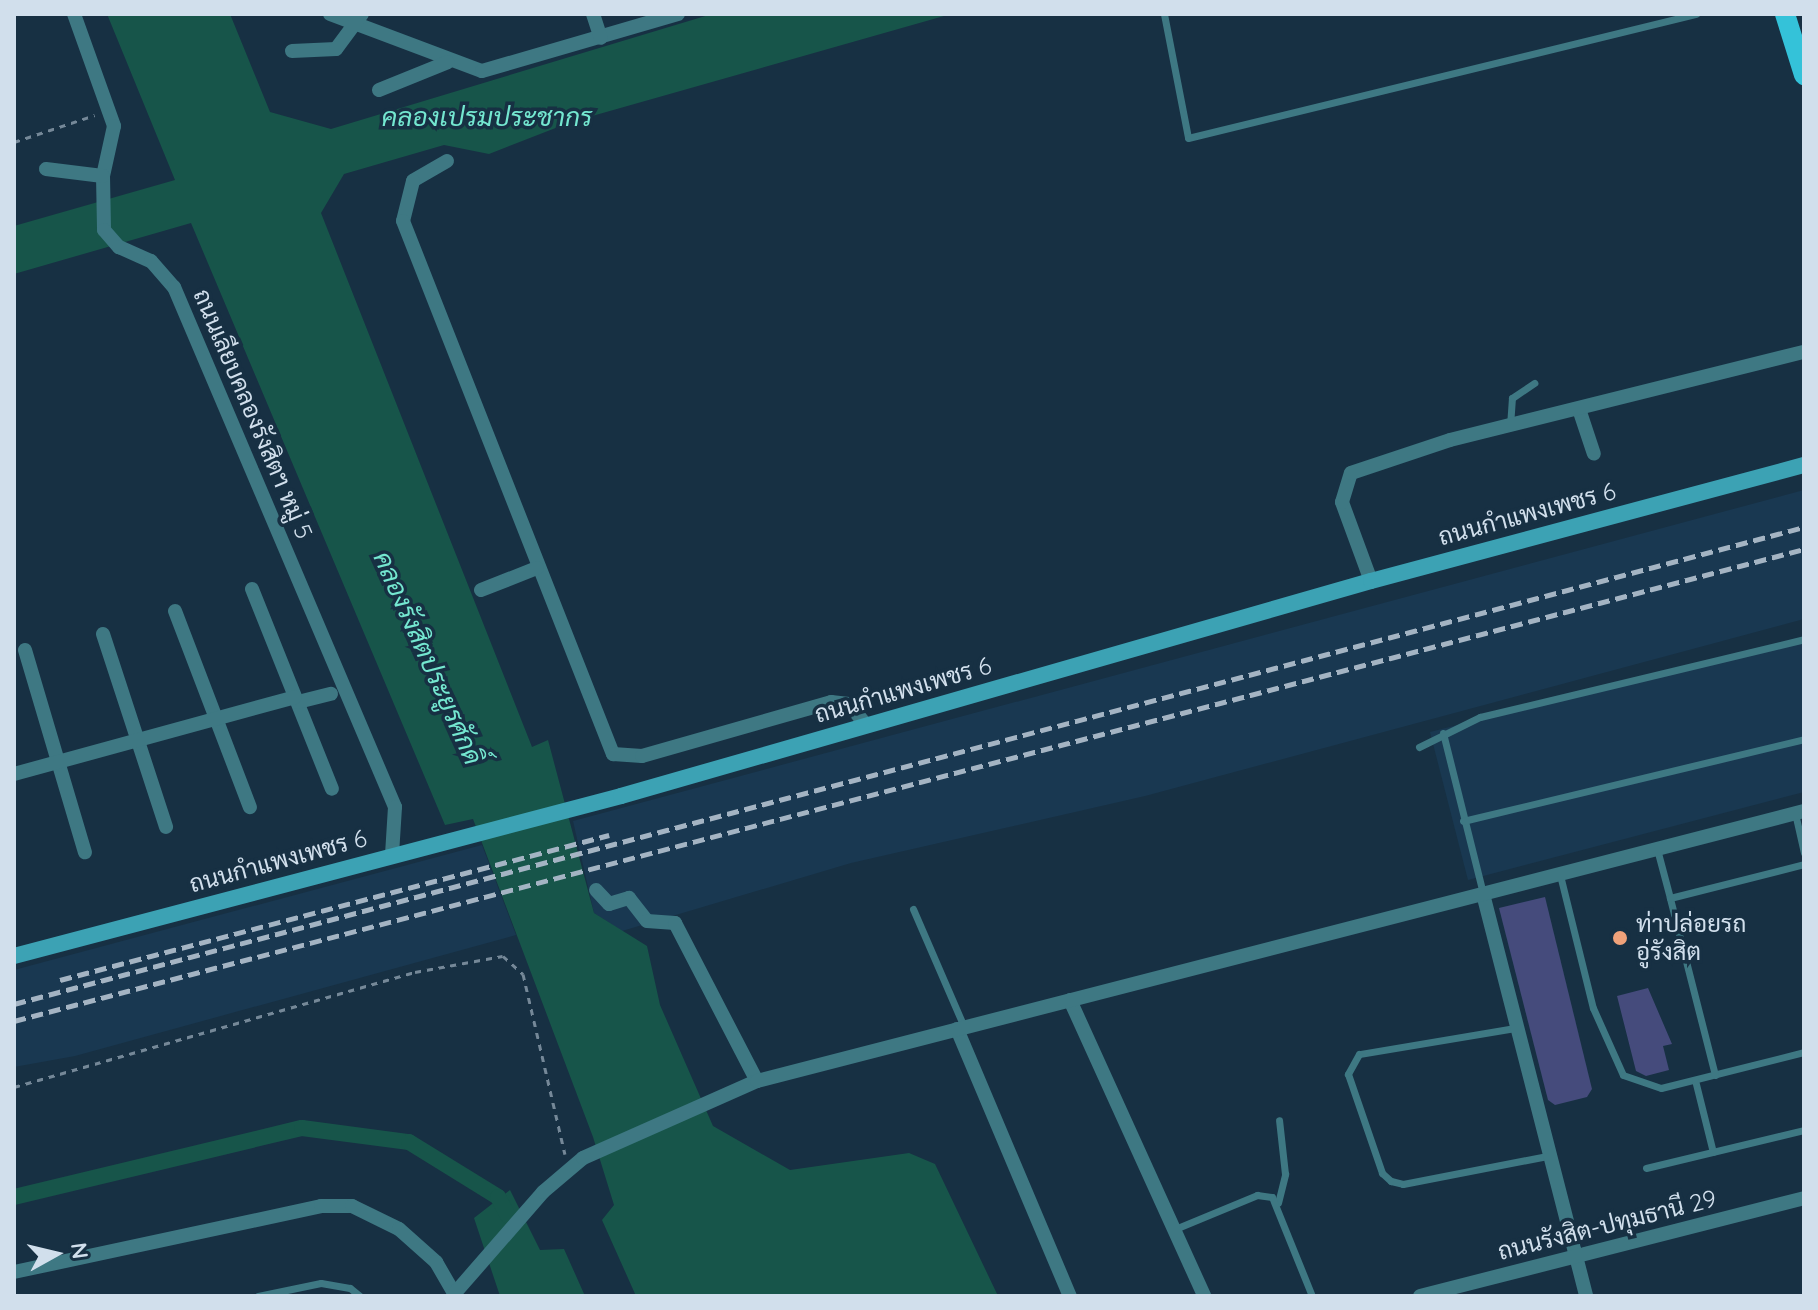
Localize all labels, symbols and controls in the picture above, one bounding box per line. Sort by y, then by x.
water label: คลองเปรมประชากร [382,101,592,133]
street label: ถนนเลียบคลองรังสิตฯ หมู่ 5 [187,285,319,543]
street label: ถนนกำแพงเพชร 6 [1435,476,1619,552]
water label: คลองรังสิตประยูรศักดิ์ [367,547,489,769]
street label: ถนนกำแพงเพชร 6 [811,651,995,729]
street label: ถนนกำแพงเพชร 6 [186,823,370,899]
place label: ท่าปล่อยรถ อู่รังสิต [1636,910,1746,966]
marker: ท่าปล่อยรถ อู่รังสิต [1611,929,1629,947]
street label: ถนนรังสิต-ปทุมธานี 29 [1495,1184,1719,1266]
north arrow [16,1214,96,1294]
text: N [65,1241,95,1261]

